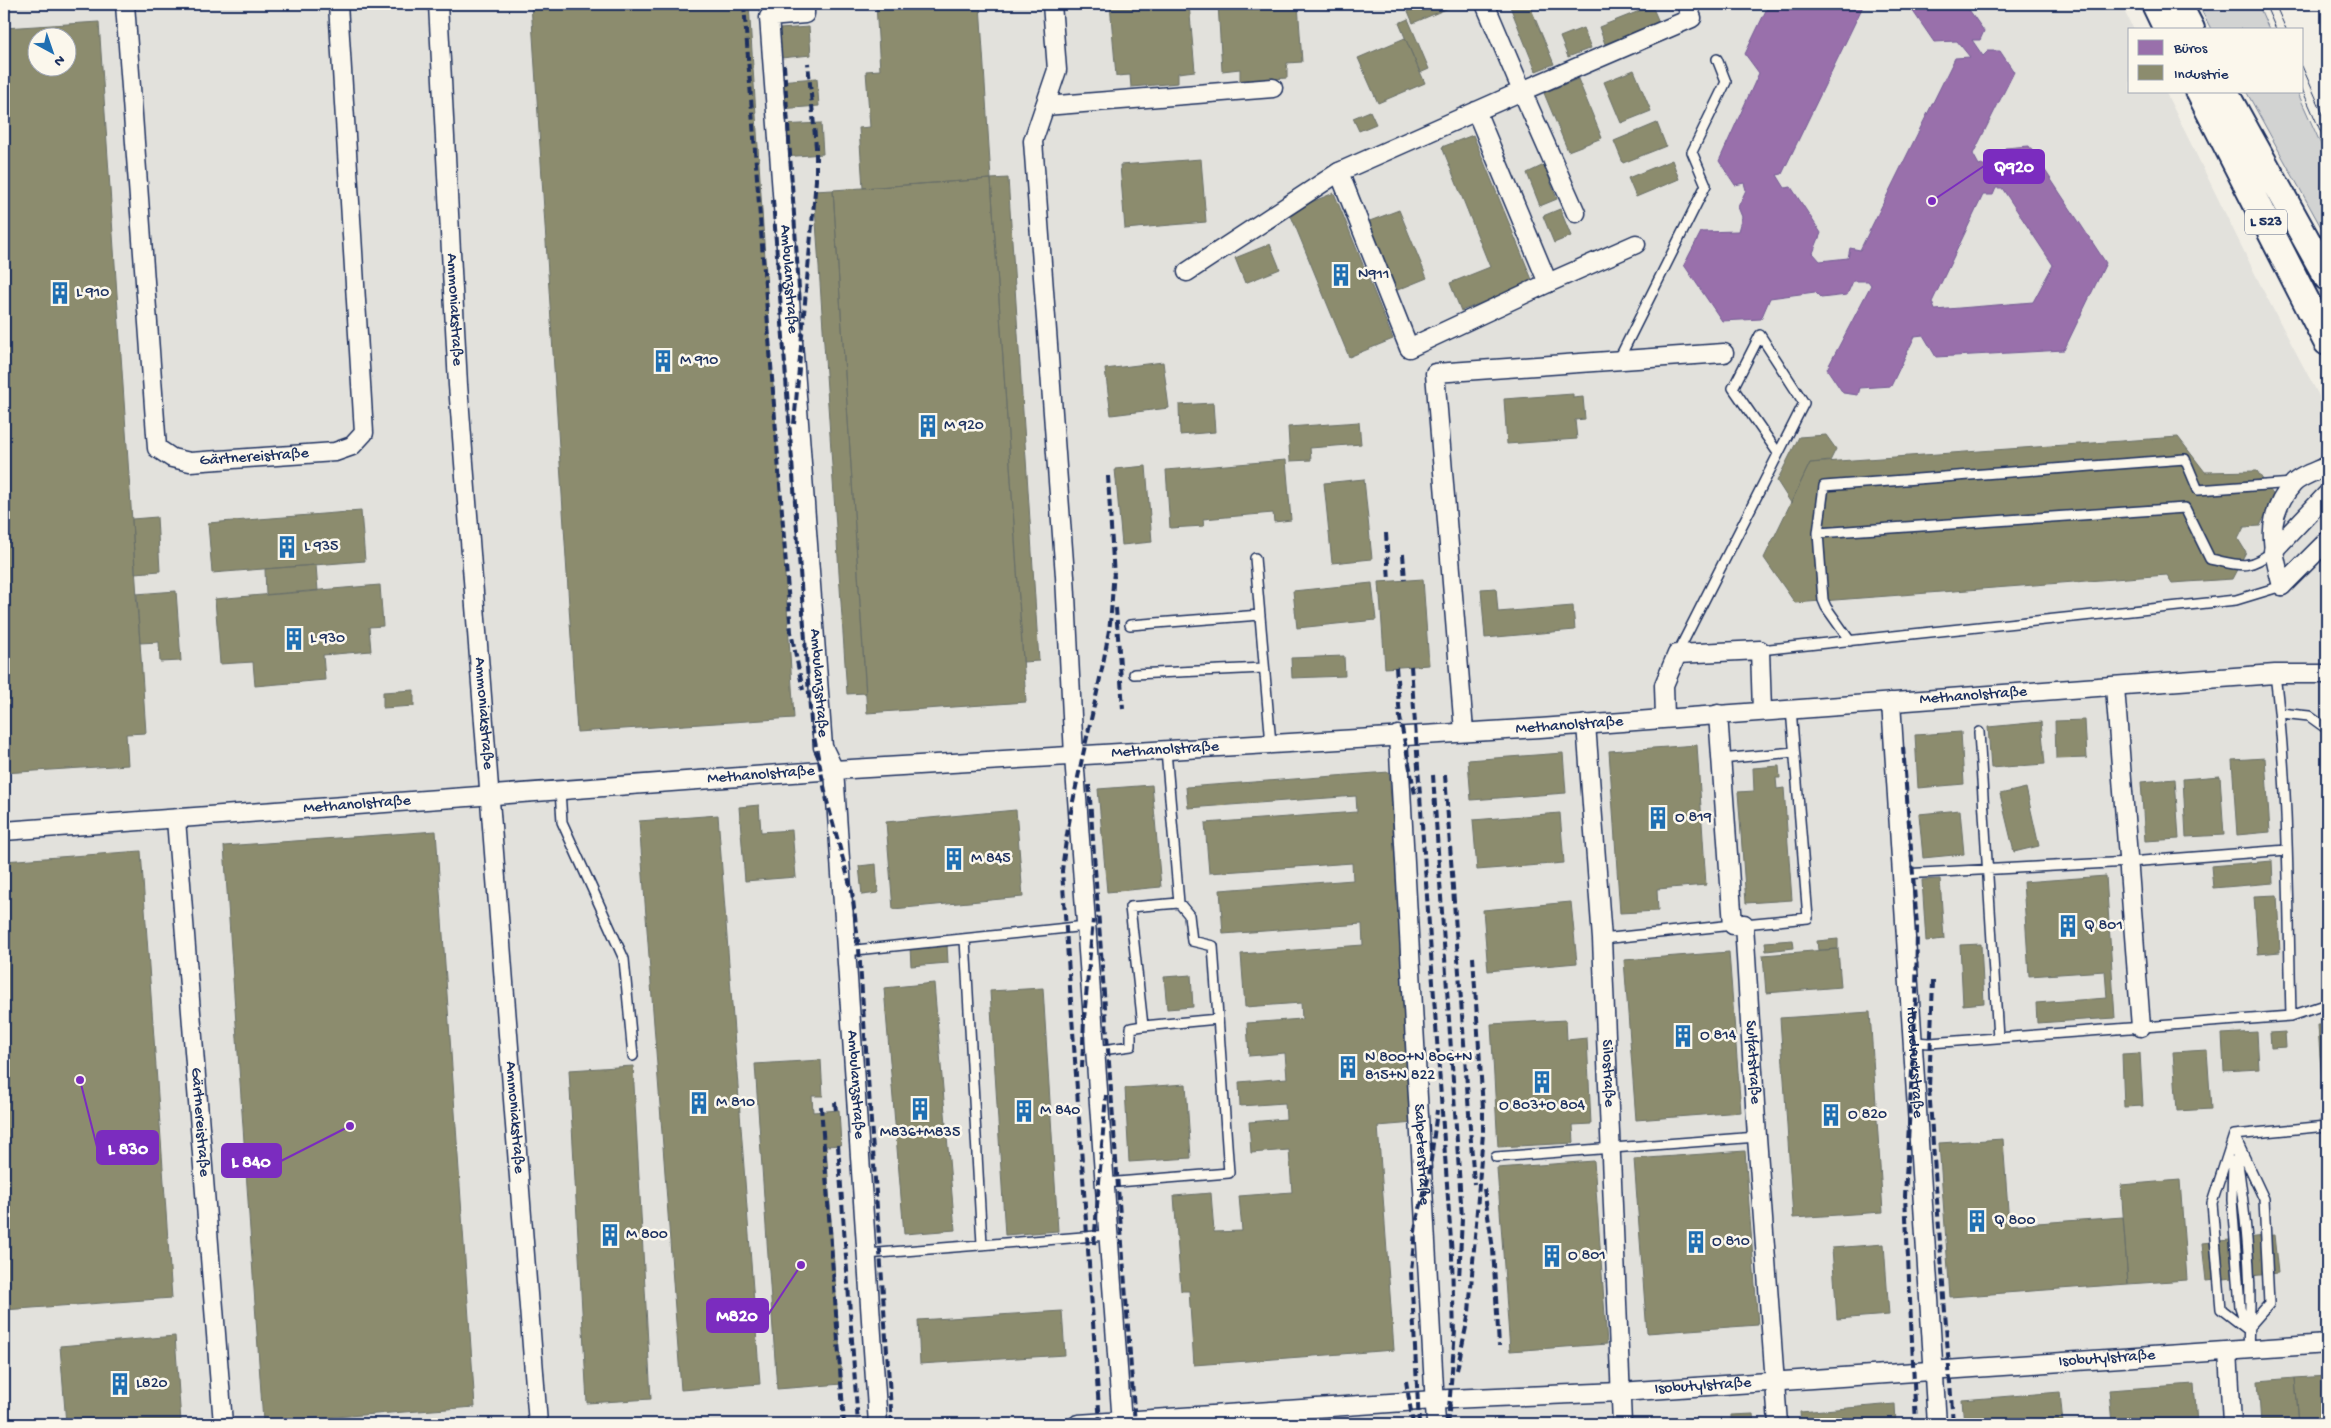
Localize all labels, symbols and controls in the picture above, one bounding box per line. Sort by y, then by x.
north arrow [28,28,78,78]
legend [2128,28,2304,92]
text: Büros [2173,40,2208,58]
text: N [50,51,68,69]
text: Industrie [2174,66,2229,84]
callout: Q920 [1984,150,2044,183]
text: Q920 [1994,158,2035,179]
road number: L 523 [2245,210,2287,234]
street label: Ambulanzstraße [775,224,802,335]
street label: Ammoniakstraße [442,253,467,367]
building icon: N911 [1328,262,1354,288]
place label: N911 [1358,266,1389,285]
building icon: L 910 [47,280,73,306]
place label: L 910 [76,284,109,303]
building icon: M 910 [650,348,676,374]
place label: M 910 [680,352,718,371]
building icon: M 920 [915,413,941,439]
place label: M 920 [944,417,984,436]
street label: Gärtnereistraße [199,444,310,471]
building icon: L 935 [274,534,300,560]
place label: L 935 [304,538,338,557]
building icon: L 930 [281,626,307,652]
street label: Ambulanzstraße [805,628,832,739]
place label: L 930 [310,630,345,649]
street label: Ammoniakstraße [470,657,497,771]
street label: Methanolstraße [1919,683,2029,710]
street label: Methanolstraße [1515,712,1625,739]
street label: Methanolstraße [1111,738,1220,763]
street label: Methanolstraße [706,762,816,789]
street label: Methanolstraße [303,792,412,818]
building icon: O 819 [1645,805,1671,831]
place label: O 819 [1675,809,1712,828]
building icon: M 845 [941,846,967,872]
place label: M 845 [971,850,1011,869]
building icon: Q 801 [2055,913,2081,939]
place label: Q 801 [2084,917,2123,936]
street label: Hochdruckstraße [1901,1006,1927,1119]
street label: Sulfatstraße [1740,1020,1765,1105]
building icon: O 814 [1670,1023,1696,1049]
place label: O 814 [1700,1027,1737,1046]
street label: Ambulanzstraße [842,1030,868,1140]
street label: Silostraße [1597,1039,1618,1108]
place label: N 800+N 806+N 815+N 822 [1365,1049,1472,1086]
building icon: N 800+N 806+N 815+N 822 [1335,1054,1361,1080]
street label: Ammoniakstraße [501,1060,528,1175]
street label: Gärtnereistraße [186,1067,213,1178]
building icon: O 803+O 804 [1529,1069,1555,1095]
building icon: M 810 [686,1090,712,1116]
place label: M 810 [716,1094,755,1113]
building icon: M836+M835 [907,1096,933,1122]
place label: O 803+O 804 [1499,1097,1586,1116]
building icon: M 840 [1011,1098,1037,1124]
place label: M 840 [1040,1102,1080,1121]
building icon: O 820 [1818,1102,1844,1128]
street label: Salpeterstraße [1409,1103,1433,1206]
place label: O 820 [1848,1106,1887,1125]
place label: M836+M835 [880,1124,960,1143]
callout: L 830 [97,1131,158,1164]
text: L 830 [108,1140,149,1161]
callout: L 840 [222,1144,281,1177]
text: L 840 [231,1153,271,1174]
building icon: Q 800 [1964,1208,1990,1234]
place label: Q 800 [1994,1212,2035,1231]
building icon: M 800 [597,1222,623,1248]
place label: M 800 [626,1226,668,1245]
building icon: O 810 [1683,1229,1709,1255]
place label: O 810 [1712,1233,1750,1252]
building icon: O 801 [1539,1243,1565,1269]
place label: O 801 [1568,1247,1606,1266]
callout: M820 [707,1299,768,1332]
text: M820 [716,1307,758,1328]
street label: Isobutylstraße [2058,1346,2157,1372]
building icon: L820 [107,1371,133,1397]
street label: Isobutylstraße [1654,1374,1753,1399]
place label: L820 [136,1375,168,1394]

